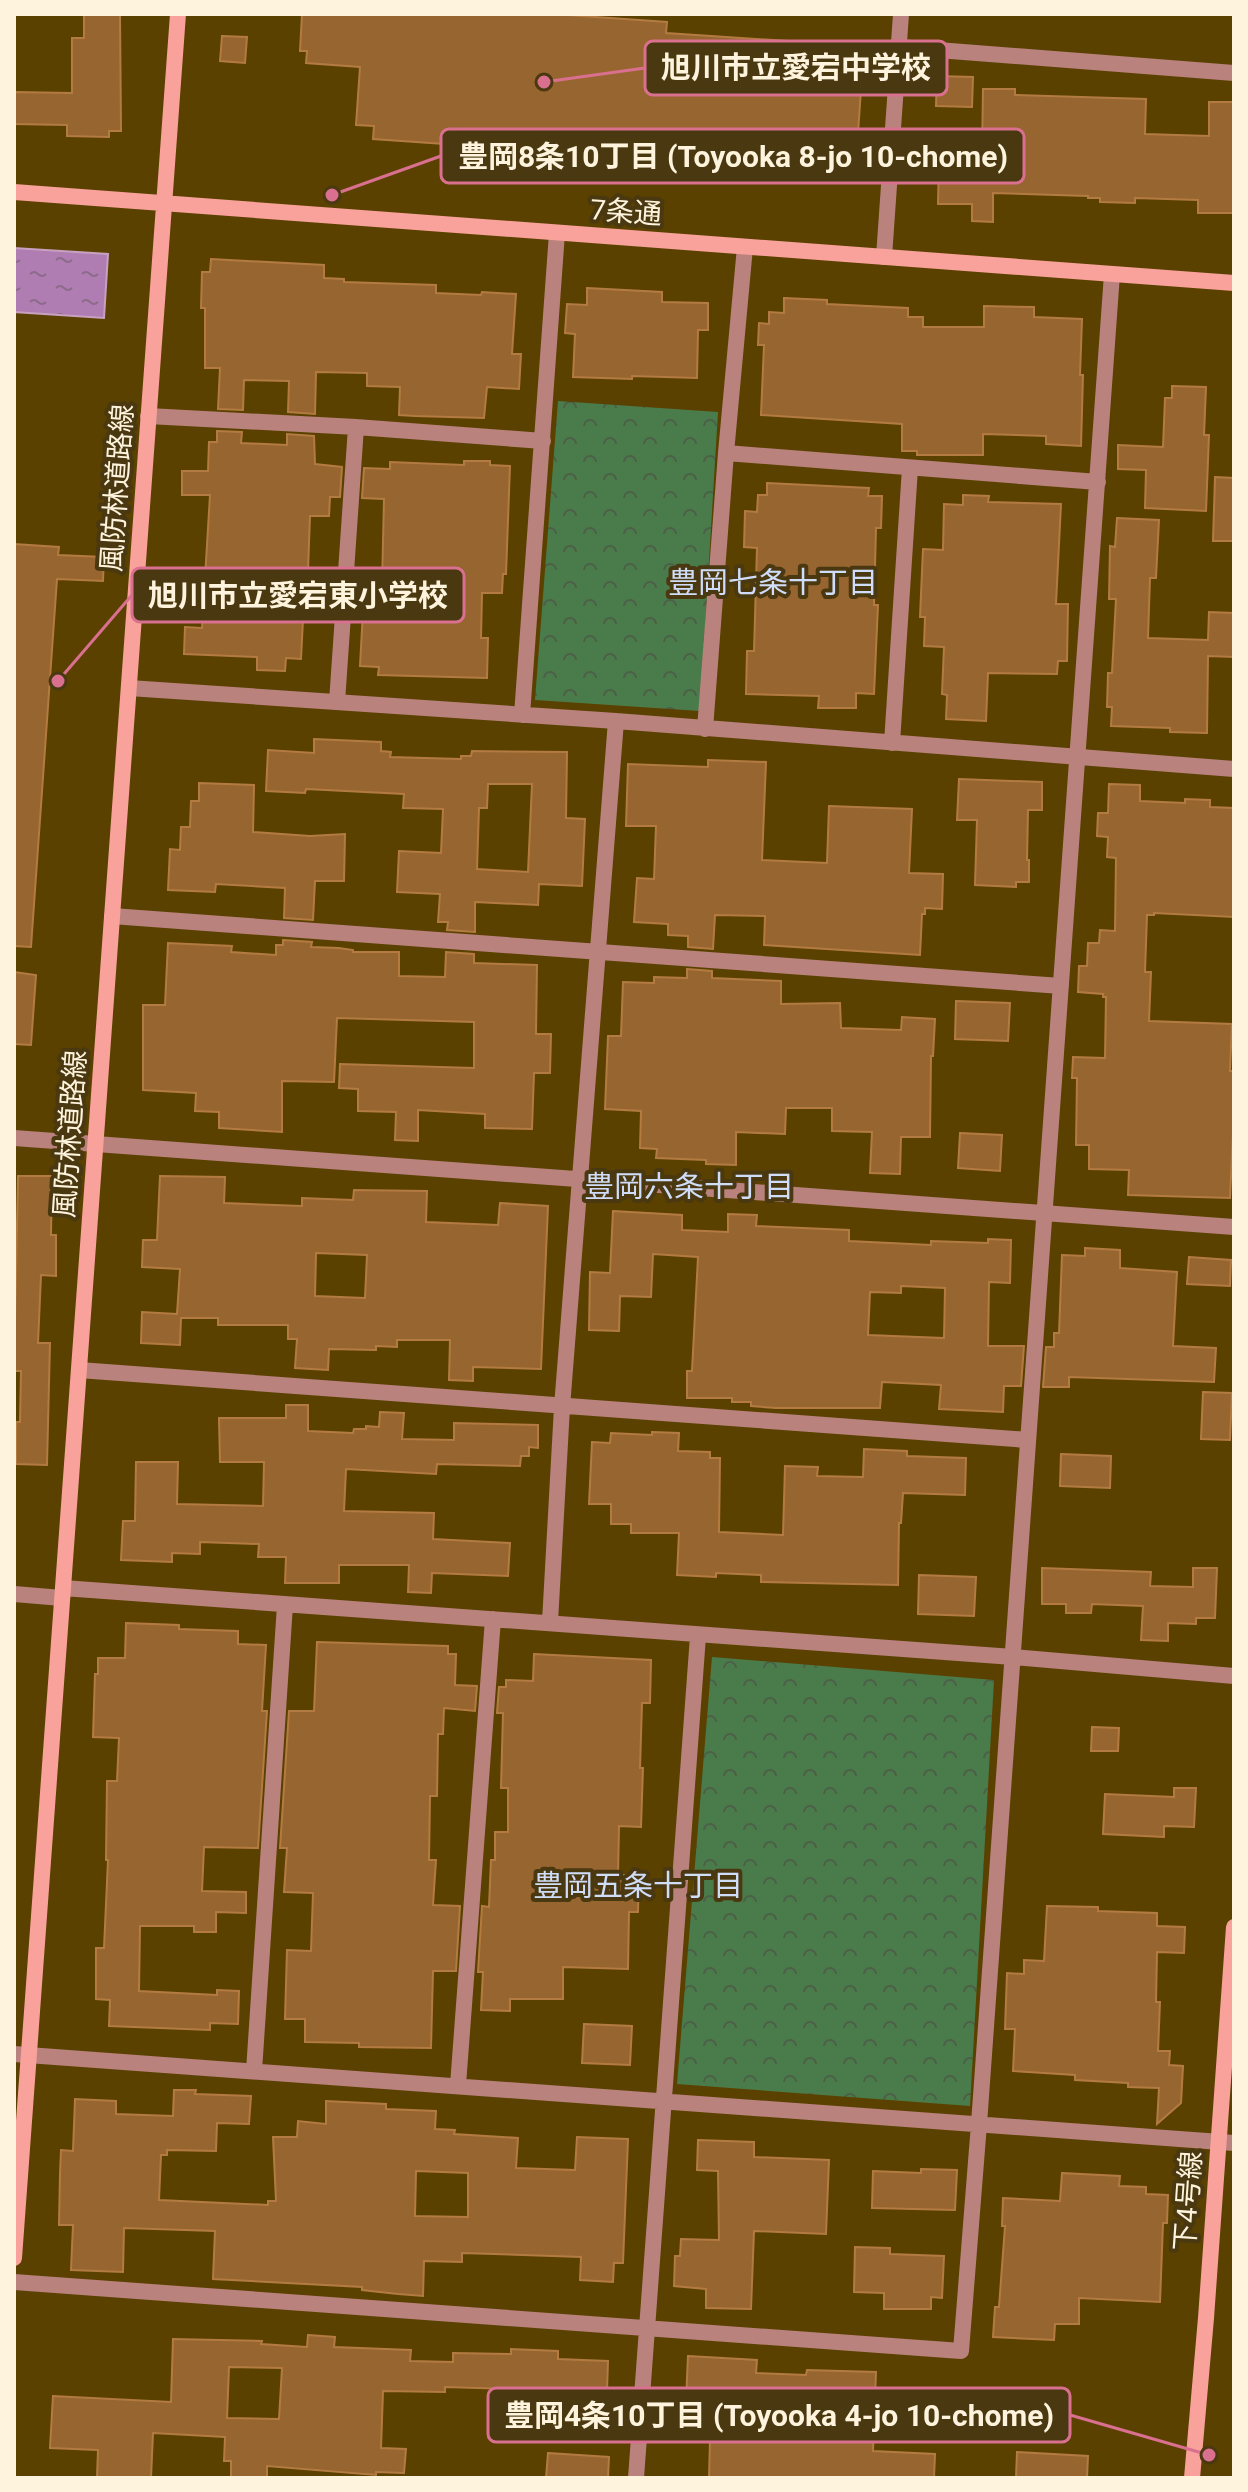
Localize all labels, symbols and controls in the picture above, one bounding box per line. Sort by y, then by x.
callout: 旭川市立愛宕中学校 [645,41,947,95]
text: 旭川市立愛宕中学校 [661,50,931,85]
callout: 豊岡8条10丁目 (Toyooka 8-jo 10-chome) [441,129,1024,183]
text: 豊岡8条10丁目 (Toyooka 8-jo 10-chome) [458,139,1008,174]
street label: 7条通 [589,193,663,231]
street label: 風防林道路線 [95,403,139,573]
district label: 豊岡七条十丁目 [668,565,878,600]
callout: 旭川市立愛宕東小学校 [132,568,464,622]
text: 旭川市立愛宕東小学校 [148,578,448,613]
street label: 風防林道路線 [48,1049,92,1219]
district label: 豊岡六条十丁目 [584,1169,794,1204]
district label: 豊岡五条十丁目 [533,1868,743,1903]
street label: 下4号線 [1168,2150,1208,2252]
callout: 豊岡4条10丁目 (Toyooka 4-jo 10-chome) [488,2388,1070,2442]
text: 豊岡4条10丁目 (Toyooka 4-jo 10-chome) [504,2398,1054,2433]

